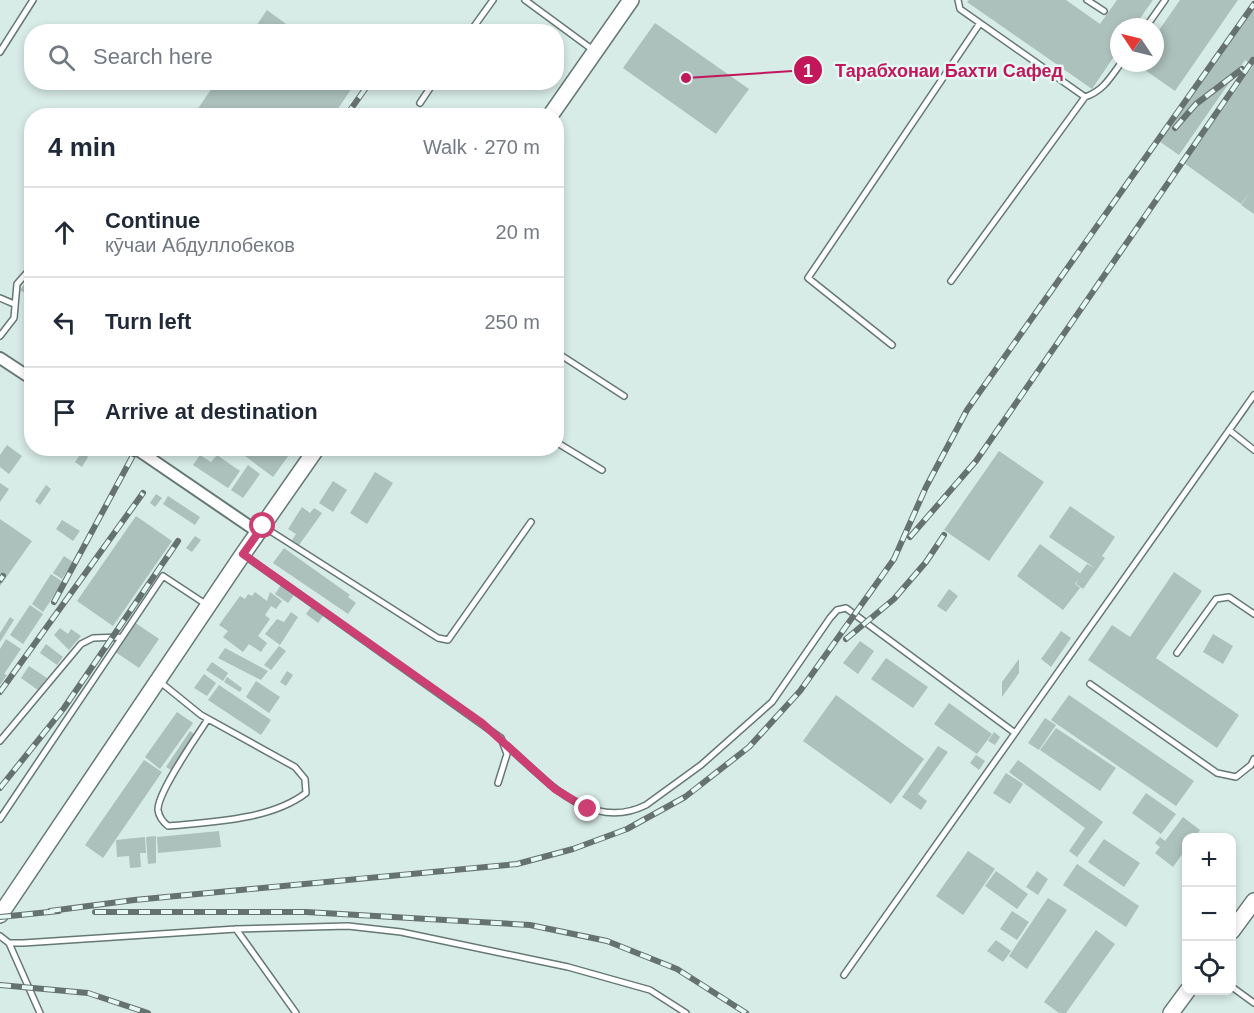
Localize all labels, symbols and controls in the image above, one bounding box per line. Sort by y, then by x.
north arrow [1110,18,1164,72]
search box [24,24,564,90]
icon: search [45,41,78,74]
text: Search here [93,44,213,69]
callout: Тарабхонаи Бахти Сафед [793,52,1075,88]
text: 1 [803,61,813,81]
text: Тарабхонаи Бахти Сафед [835,61,1063,81]
text: 4 min [48,132,116,162]
text: Walk · 270 m [423,136,540,158]
text: Continue [105,208,200,233]
icon: ahead [48,216,81,249]
text: 20 m [496,221,540,243]
text: кӯчаи Абдуллобеков [105,234,295,256]
icon: left [48,306,81,339]
text: Turn left [105,309,191,334]
text: 250 m [484,311,540,333]
icon: arrive [48,396,81,429]
text: Arrive at destination [105,399,318,424]
route start [249,512,275,538]
route end [574,795,600,821]
map controls [1182,833,1236,995]
button: + [1182,833,1236,887]
button: − [1182,887,1236,941]
button: locate [1182,941,1236,995]

